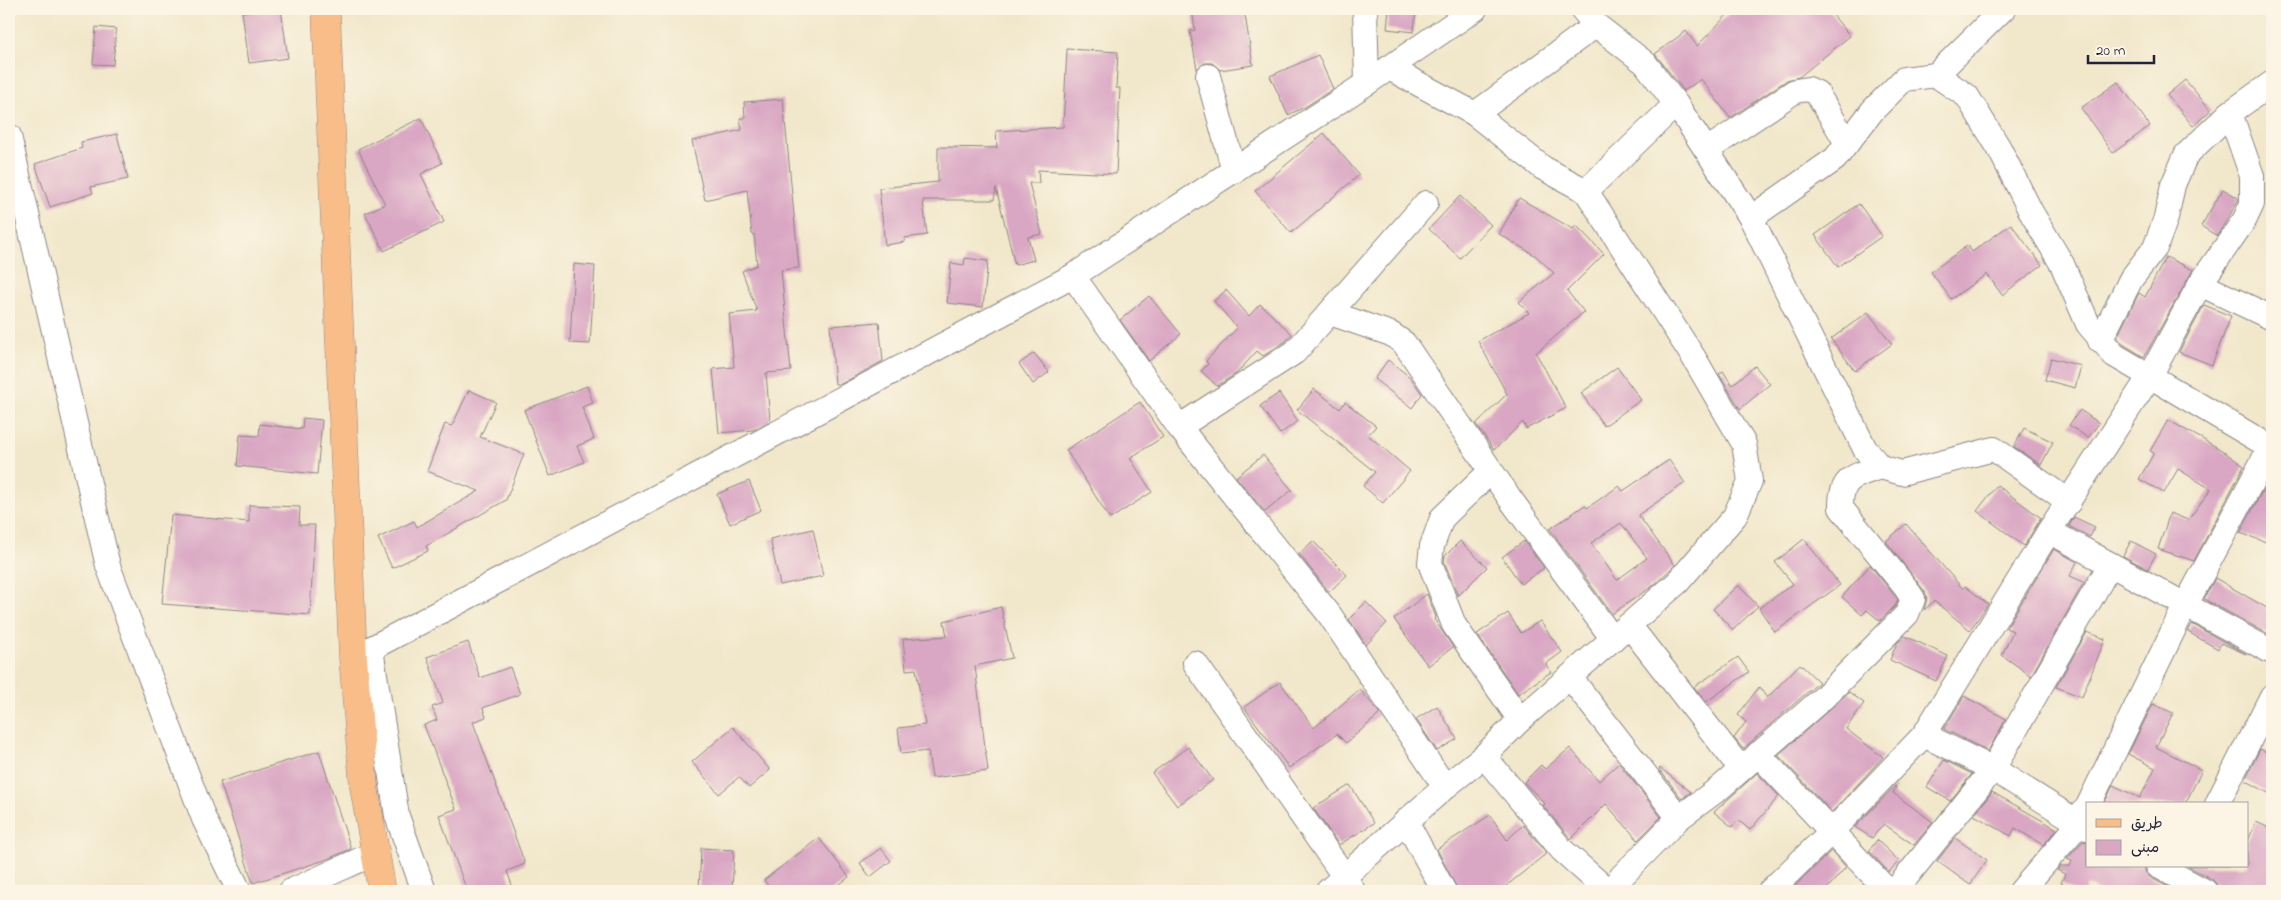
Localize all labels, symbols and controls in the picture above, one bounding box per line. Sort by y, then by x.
scale bar [2088,32,2155,64]
text: 20 m [2096,40,2126,62]
legend [2086,802,2248,868]
text: طريق [2131,813,2163,835]
text: مبنى [2131,837,2159,859]

